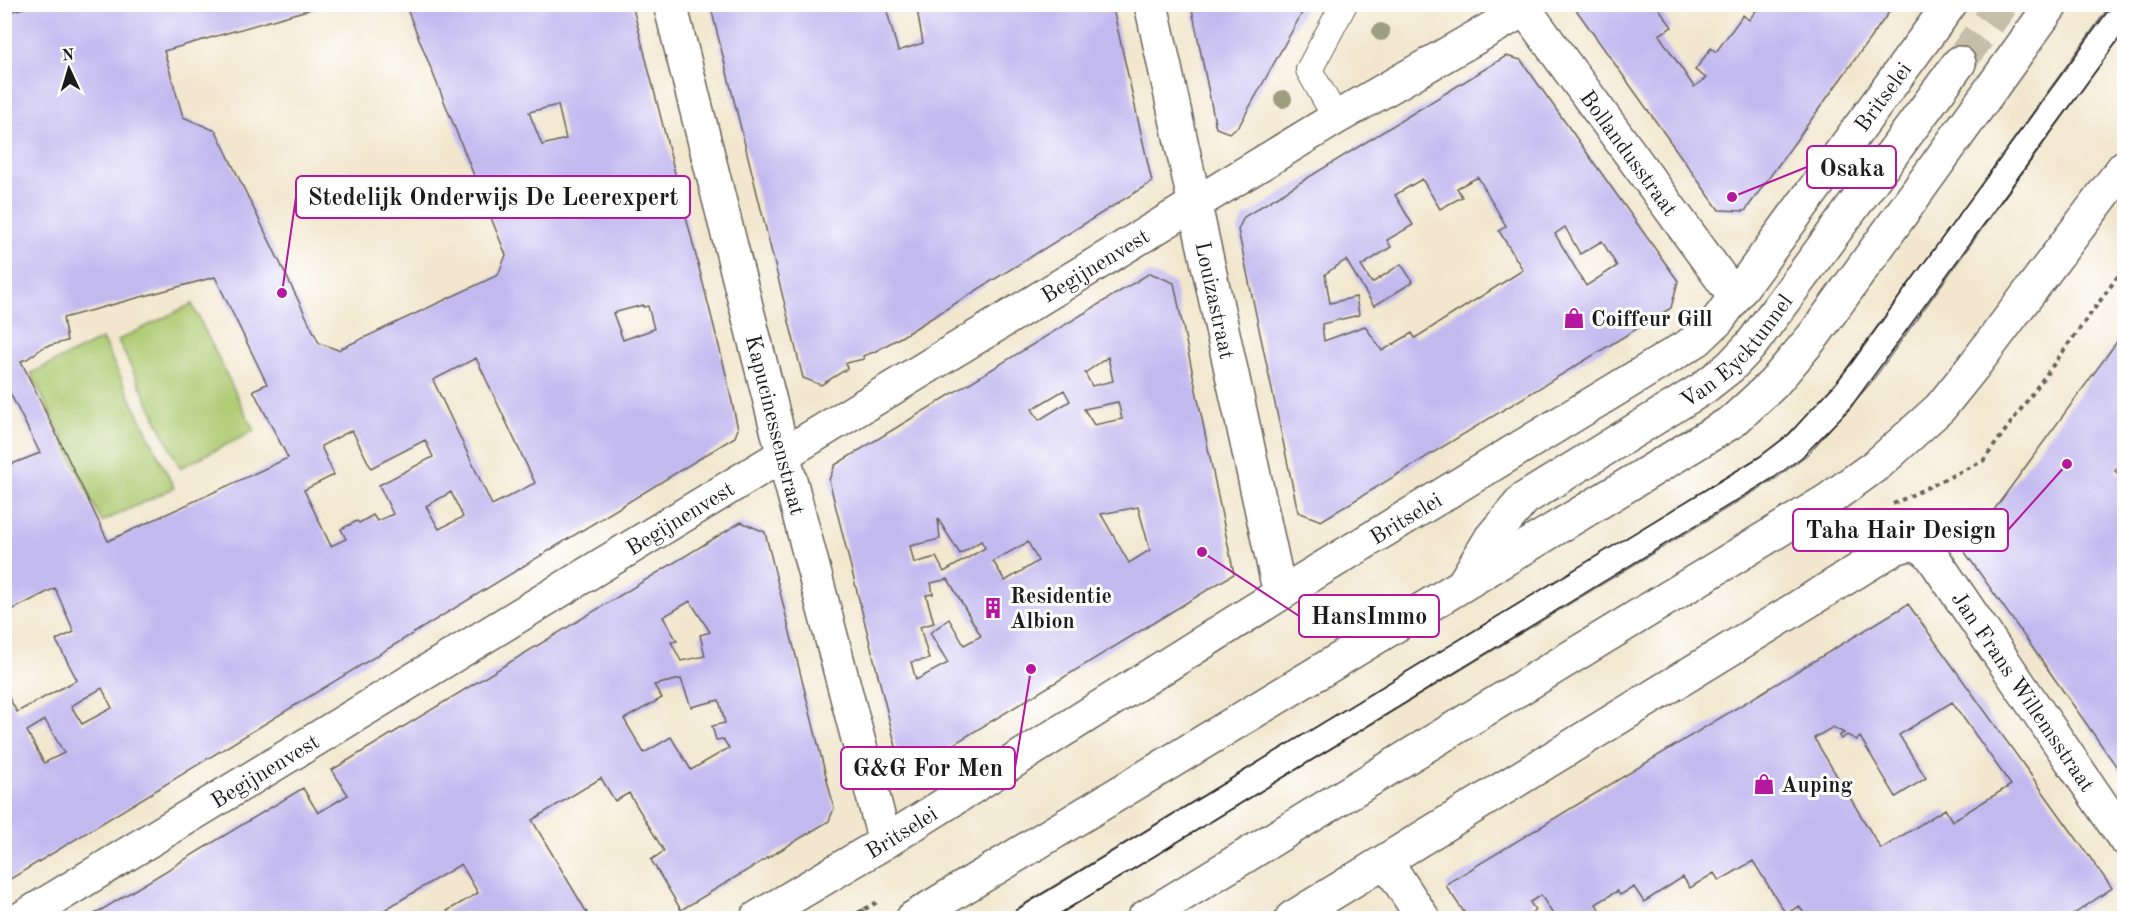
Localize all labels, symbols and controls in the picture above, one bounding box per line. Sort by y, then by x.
north arrow [39,39,99,99]
text: N [61,48,76,64]
street label: Britselei [1851,59,1916,136]
street label: Bollandusstraat [1575,87,1681,221]
callout: Osaka [1807,146,1896,188]
text: Osaka [1819,158,1885,182]
callout: Stedelijk Onderwijs De Leerexpert [296,176,690,218]
text: Stedelijk Onderwijs De Leerexpert [308,187,678,211]
street label: Begijnenvest [1038,225,1154,308]
street label: Louizastraat [1190,240,1237,361]
street label: Van Eycktunnel [1677,291,1797,413]
shop icon: Coiffeur Gill [1562,306,1586,330]
place label: Coiffeur Gill [1591,309,1713,331]
street label: Kapucinessenstraat [741,333,808,518]
street label: Begijnenvest [623,478,739,560]
street label: Britselei [1367,489,1446,549]
callout: Taha Hair Design [1793,509,2008,551]
text: Taha Hair Design [1806,520,1996,544]
place label: Residentie Albion [1010,586,1112,633]
street label: Jan Frans Willemsstraat [1947,588,2098,796]
callout: HansImmo [1299,595,1439,637]
building icon: Residentie Albion [981,596,1005,620]
text: HansImmo [1311,606,1427,630]
street label: Begijnenvest [208,731,323,813]
callout: G&G For Men [841,747,1015,789]
text: G&G For Men [853,758,1003,782]
shop icon: Auping [1752,772,1776,796]
place label: Auping [1781,775,1853,797]
street label: Britselei [863,803,942,864]

